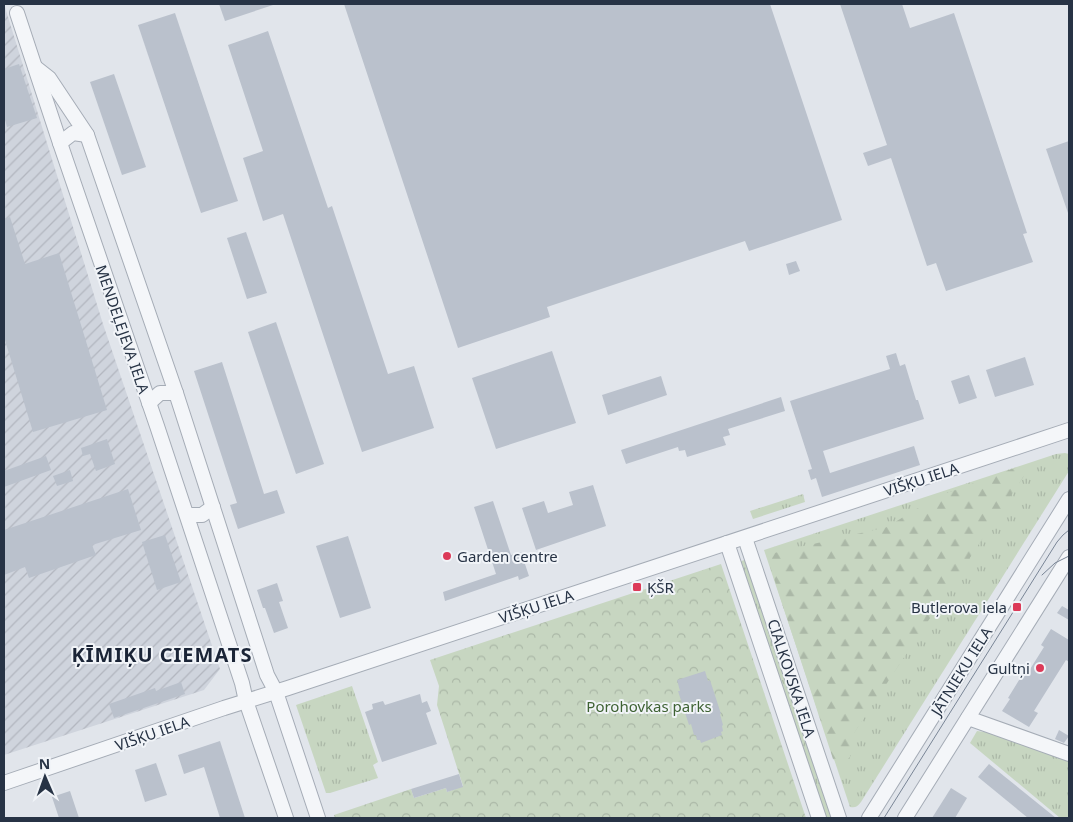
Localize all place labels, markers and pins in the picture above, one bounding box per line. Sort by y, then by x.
place label: Garden centre [457,546,558,566]
marker: Garden centre [441,550,453,562]
place label: ĶŠR [647,577,675,597]
marker: ĶŠR [631,581,643,593]
place label: Butļerova iela [911,597,1007,617]
marker: Butļerova iela [1011,601,1023,613]
place label: Gultņi [987,658,1030,678]
marker: Gultņi [1034,662,1046,674]

